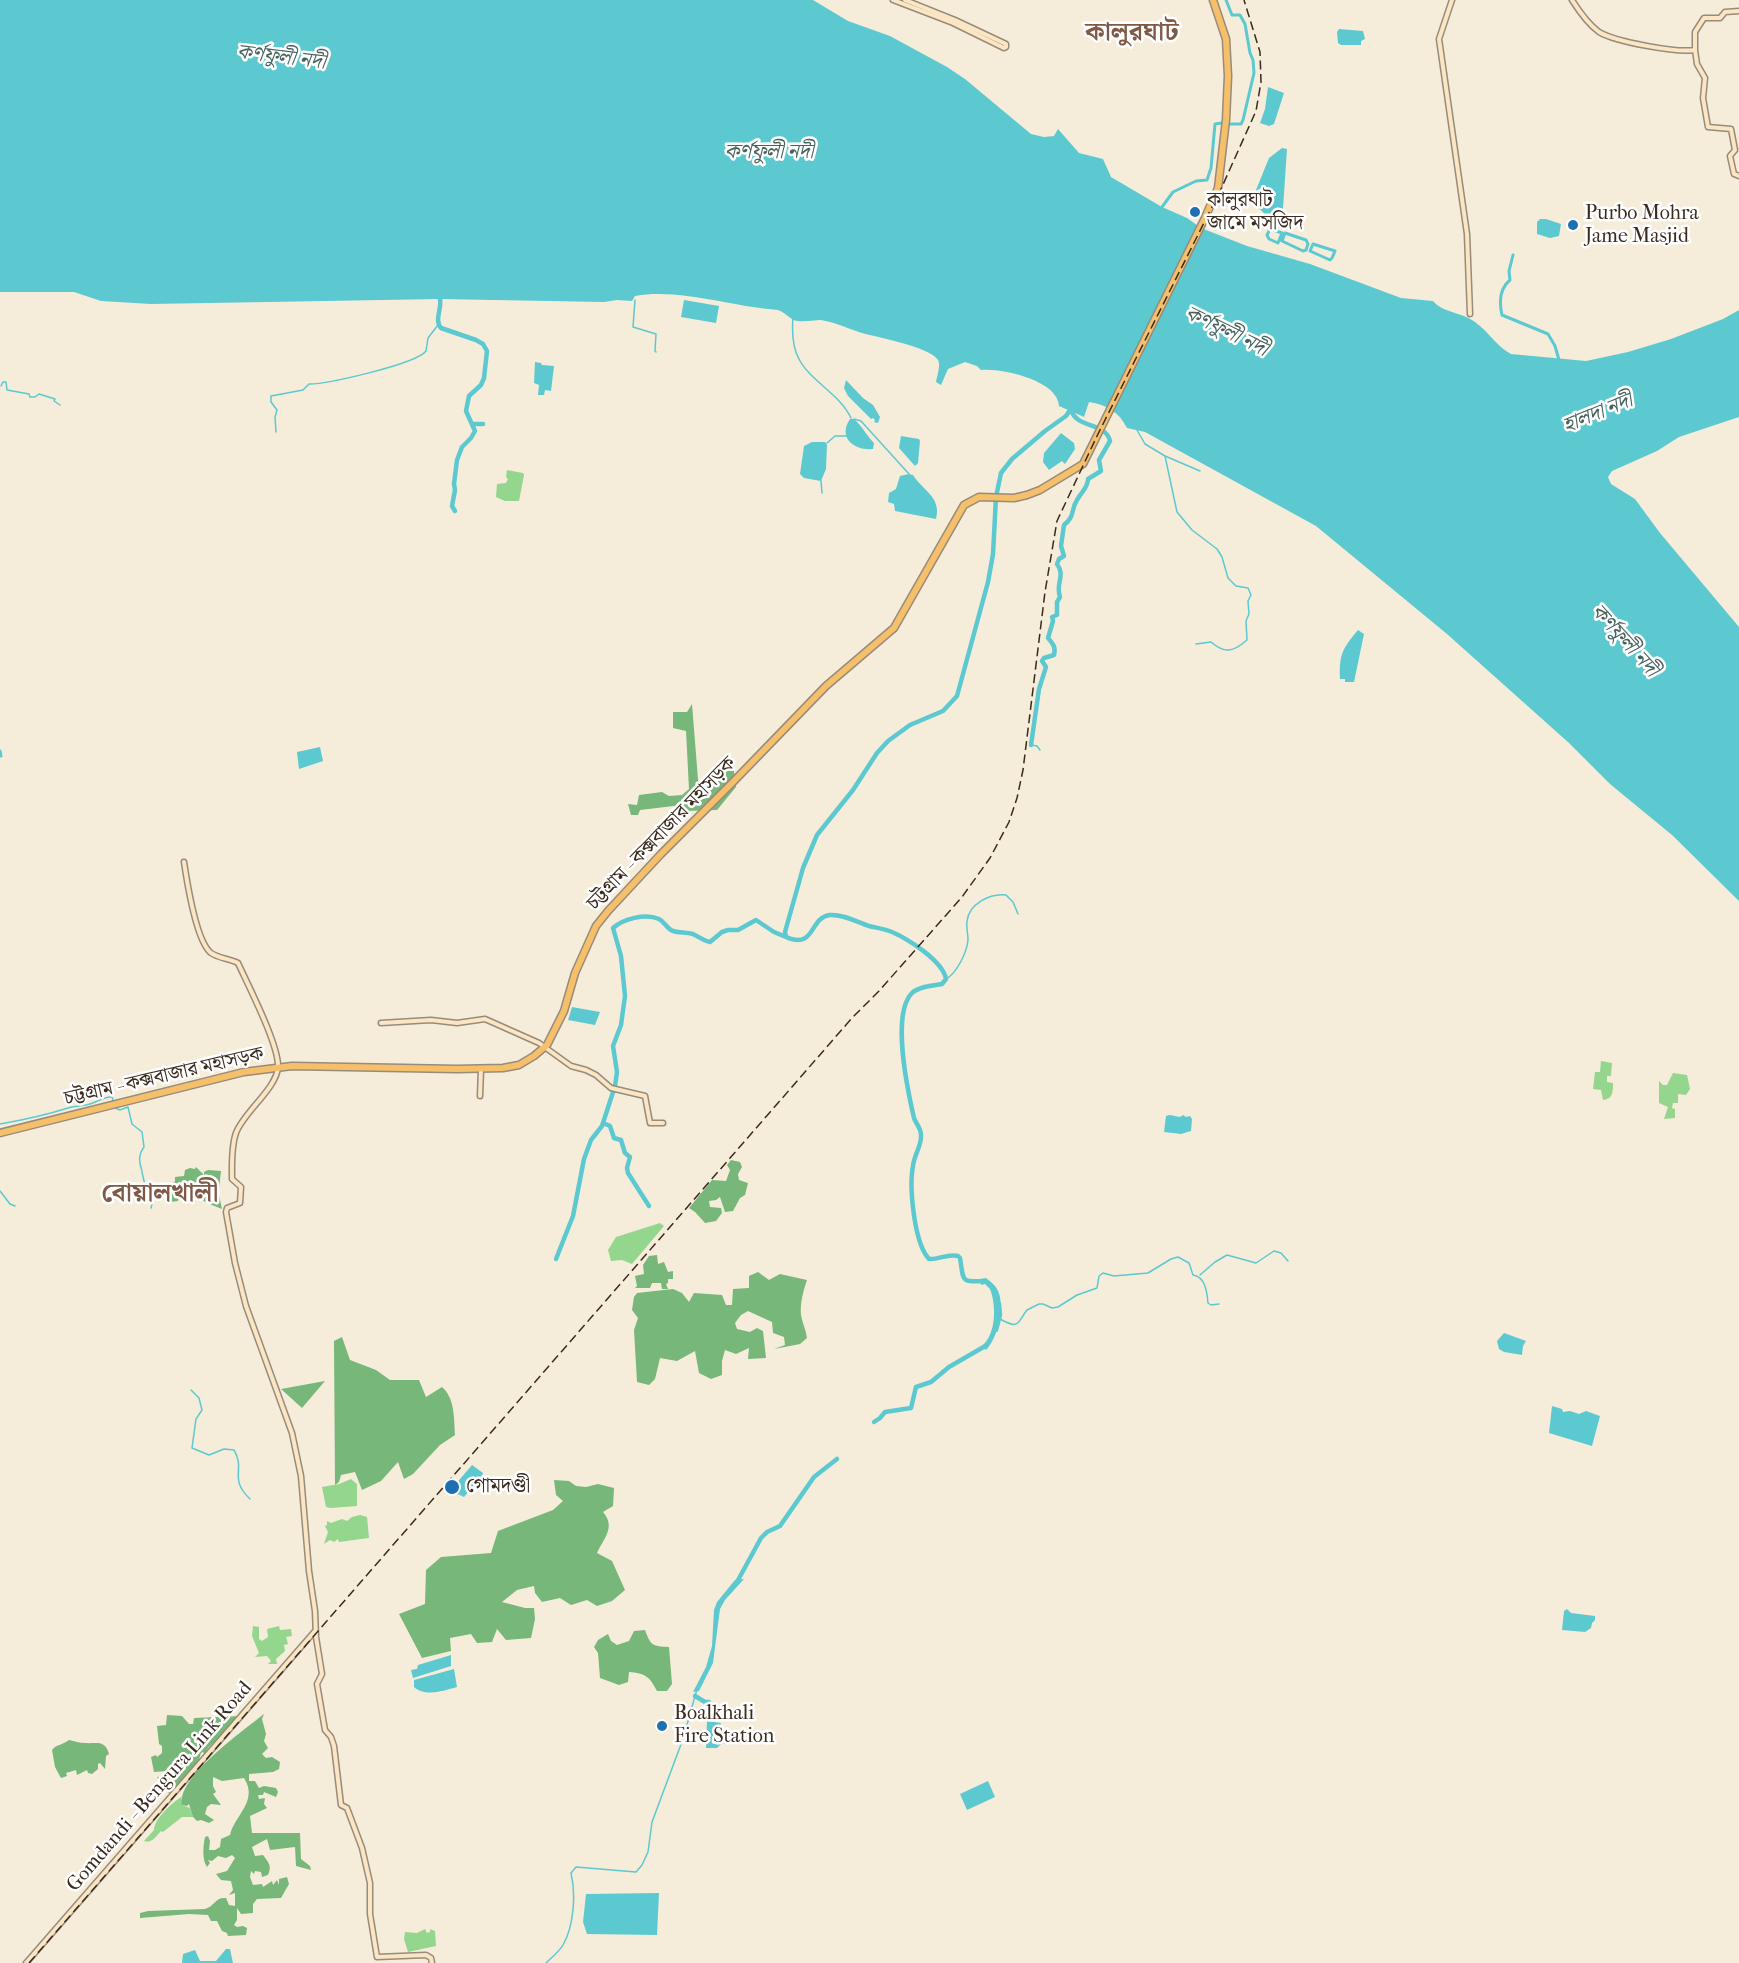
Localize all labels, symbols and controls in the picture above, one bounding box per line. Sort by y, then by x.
district label: কালুরঘাট [1085,18,1179,50]
water label: কর্ণফুলী নদী [235,40,327,76]
water label: কর্ণফুলী নদী [725,140,813,166]
place label: কালুরঘাট জামে মসজিদ [1207,189,1303,236]
place label: Purbo Mohra Jame Masjid [1585,202,1699,249]
marker: কালুরঘাট জামে মসজিদ [1188,205,1202,219]
marker: Purbo Mohra Jame Masjid [1566,218,1580,232]
water label: কর্ণফুলী নদী [1181,301,1271,363]
water label: হালদা নদী [1560,389,1636,439]
water label: কর্ণফুলী নদী [1585,600,1663,682]
street label: চট্টগ্রাম - কক্সবাজার মহাসড়ক [582,752,742,916]
street label: চট্টগ্রাম - কক্সবাজার মহাসড়ক [62,1042,266,1112]
district label: বোয়ালখালী [102,1179,218,1211]
place label: গোমদণ্ডী [466,1475,530,1499]
marker: গোমদণ্ডী [443,1478,461,1496]
street label: Gomdandi - Bengura Link Road [62,1677,258,1897]
place label: Boalkhali Fire Station [674,1702,774,1749]
marker: Boalkhali Fire Station [655,1719,669,1733]

